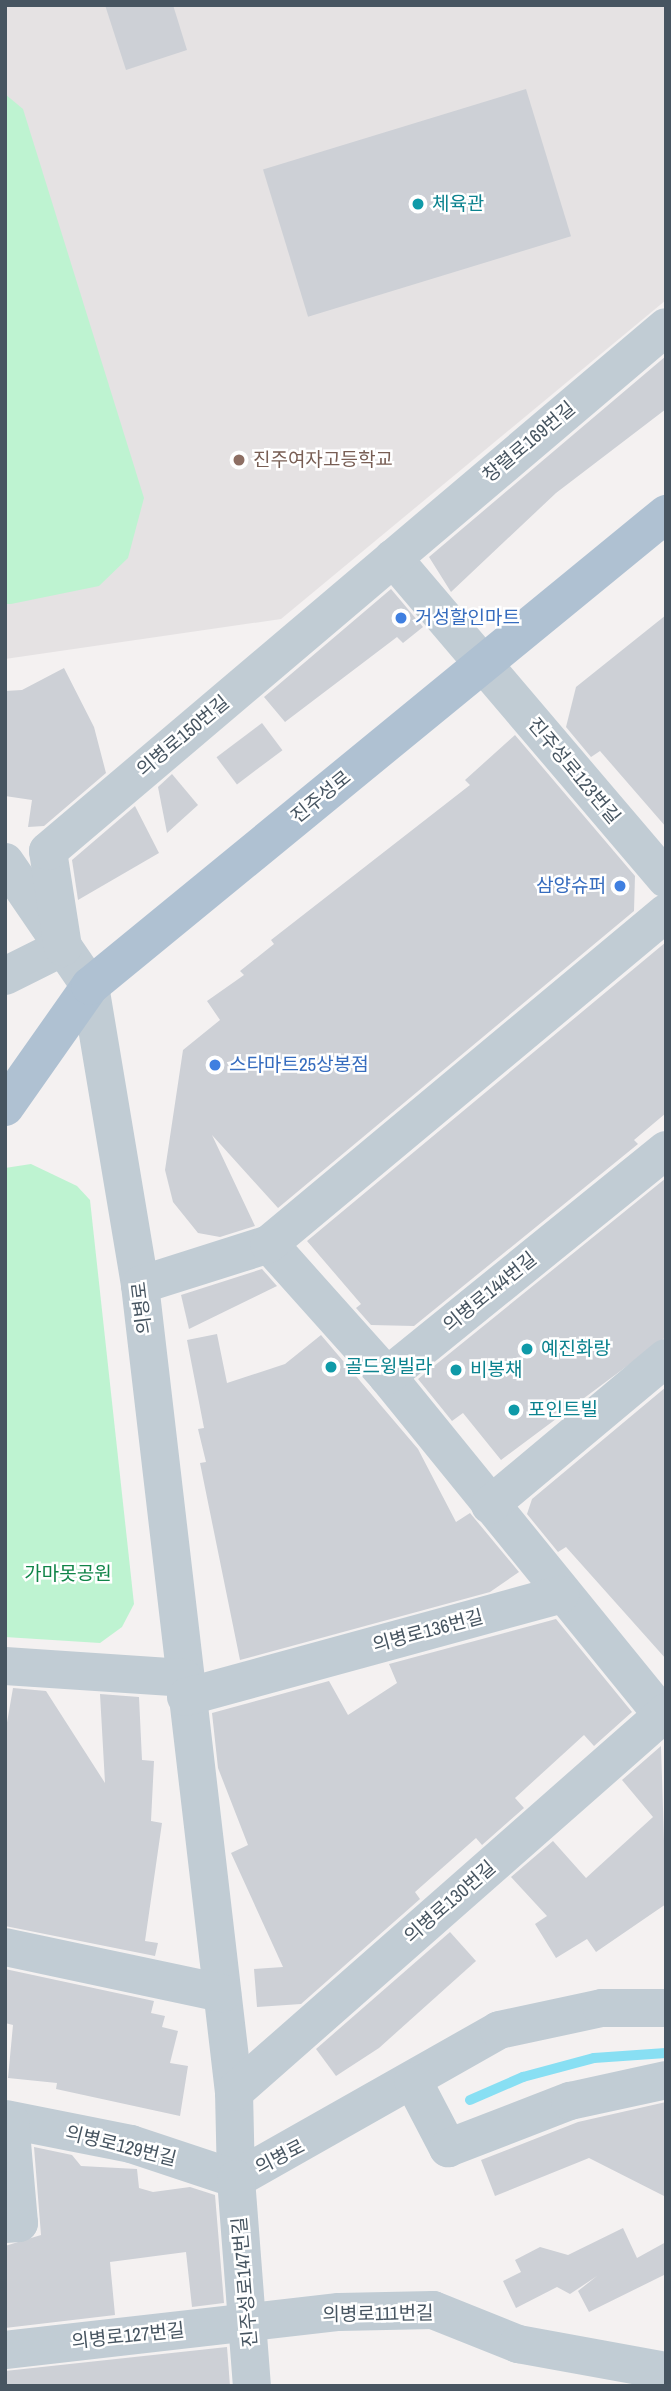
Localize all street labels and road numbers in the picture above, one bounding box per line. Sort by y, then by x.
street label: 창렬로169번길 [478,397,580,487]
street label: 의병로150번길 [132,691,234,781]
street label: 진주성로123번길 [523,714,625,828]
street label: 진주성로 [287,766,355,828]
street label: 의병로144번길 [439,1247,541,1337]
street label: 의병로 [127,1281,157,1335]
street label: 의병로136번길 [370,1605,486,1657]
street label: 의병로130번길 [400,1856,500,1948]
street label: 의병로129번길 [63,2121,179,2171]
street label: 의병로 [251,2135,309,2179]
street label: 진주성로147번길 [228,2216,262,2348]
street label: 의병로111번길 [322,2302,434,2326]
street label: 의병로127번길 [70,2319,186,2353]

